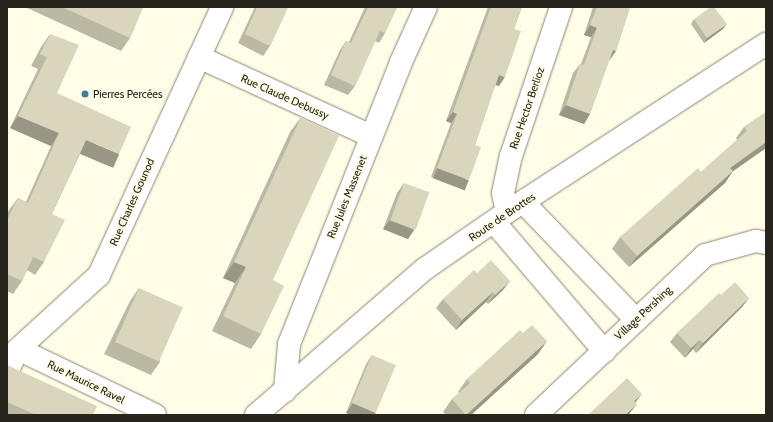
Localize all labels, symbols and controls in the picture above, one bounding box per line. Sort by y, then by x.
street label: Rue Hector Berlioz [507,65,547,151]
street label: Rue Claude Debussy [239,72,331,122]
place label: Pierres Percées [93,87,163,101]
marker: Pierres Percées [80,89,90,99]
street label: Rue Jules Massenet [324,154,370,240]
street label: Rue Charles Gounod [107,156,157,248]
street label: Route de Brottes [466,190,538,244]
street label: Village Pershing [612,283,674,343]
street label: Rue Maurice Ravel [45,358,127,406]

